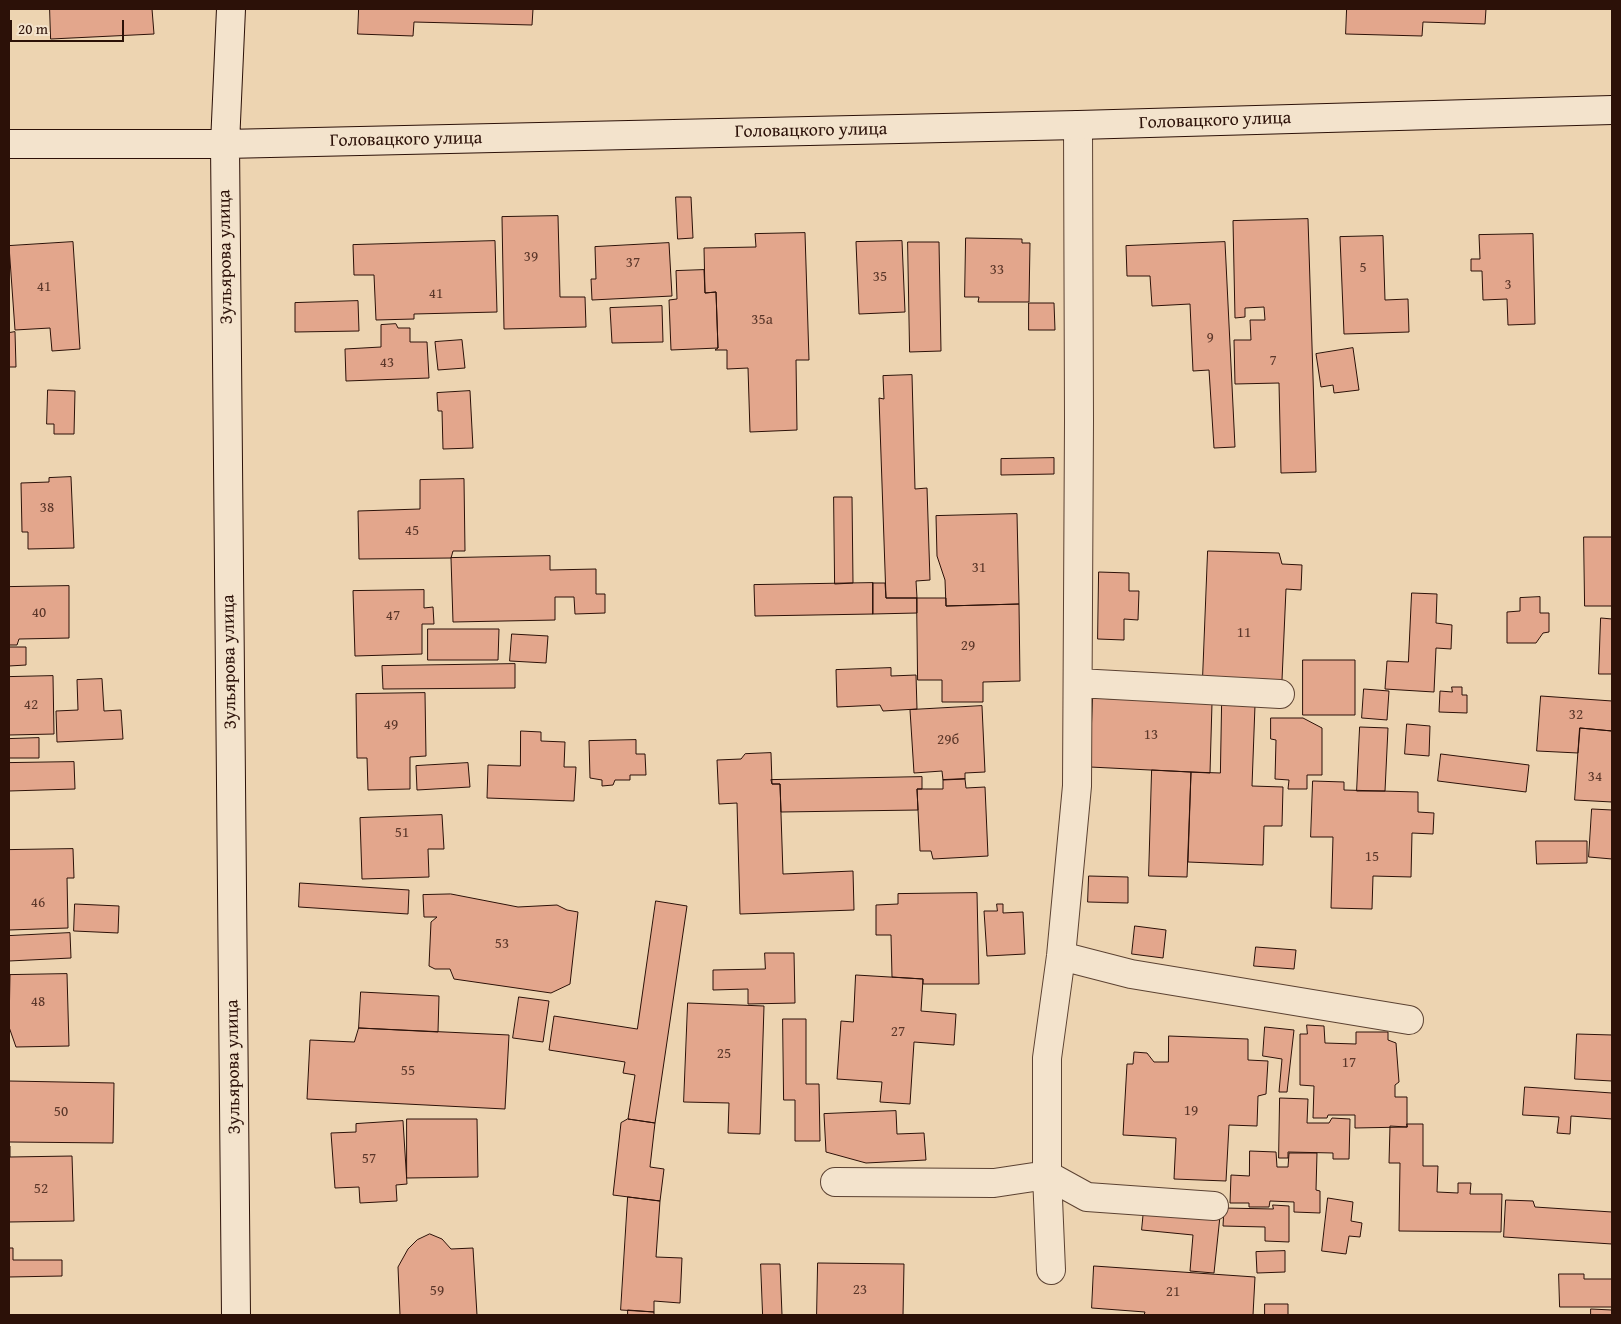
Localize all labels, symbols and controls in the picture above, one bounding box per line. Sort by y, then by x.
scale bar [12,10,126,42]
text: 20 m [18,18,48,39]
street label: Головацкого улица [1138,108,1292,134]
street label: Головацкого улица [735,119,887,143]
street label: Головацкого улица [330,128,482,152]
street label: Зульярова улица [214,189,238,325]
house number: 39 [524,248,538,266]
house number: 37 [626,254,640,272]
house number: 5 [1359,259,1367,277]
house number: 33 [990,261,1004,279]
house number: 35 [873,268,887,286]
house number: 3 [1504,276,1512,294]
house number: 41 [37,278,51,296]
house number: 41 [429,285,443,303]
house number: 35а [751,311,773,329]
house number: 9 [1206,329,1214,347]
house number: 7 [1269,352,1277,370]
house number: 43 [380,354,394,372]
house number: 38 [40,499,54,517]
house number: 45 [405,522,419,540]
house number: 31 [972,559,986,577]
street label: Зульярова улица [218,594,242,730]
house number: 40 [32,604,46,622]
house number: 47 [386,607,400,625]
house number: 11 [1237,624,1251,642]
house number: 29 [961,637,975,655]
house number: 42 [24,696,38,714]
house number: 32 [1569,706,1583,724]
house number: 49 [384,716,398,734]
house number: 13 [1144,726,1158,744]
house number: 29б [937,731,959,749]
house number: 34 [1588,768,1602,786]
house number: 51 [395,824,409,842]
house number: 15 [1365,848,1379,866]
house number: 46 [31,894,45,912]
house number: 53 [495,935,509,953]
house number: 48 [31,993,45,1011]
street label: Зульярова улица [222,999,246,1135]
house number: 27 [891,1023,905,1041]
house number: 25 [717,1045,731,1063]
house number: 17 [1342,1054,1356,1072]
house number: 55 [401,1062,415,1080]
house number: 19 [1184,1102,1198,1120]
house number: 50 [54,1103,68,1121]
house number: 57 [362,1150,376,1168]
house number: 52 [34,1180,48,1198]
house number: 23 [853,1281,867,1299]
house number: 59 [430,1282,444,1300]
house number: 21 [1166,1283,1180,1301]

